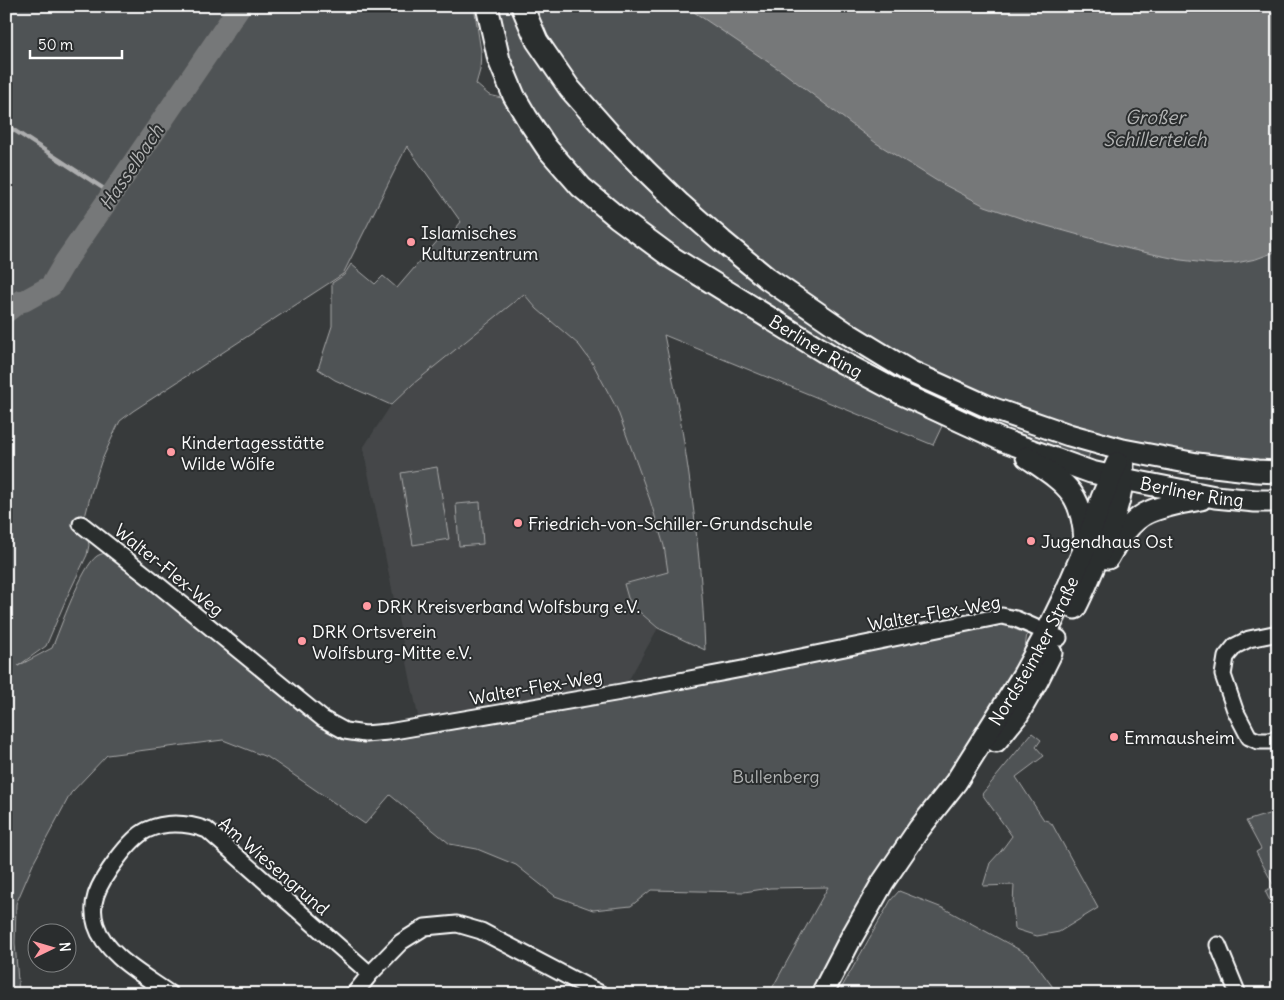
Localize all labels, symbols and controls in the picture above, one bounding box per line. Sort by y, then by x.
scale bar [30,28,122,60]
text: 50 m [38,35,73,54]
water label: Großer Schillerteich [1103,105,1208,151]
water label: Hasselbach [94,119,169,214]
place label: Islamisches Kulturzentrum [421,221,539,265]
marker: Islamisches Kulturzentrum [405,236,417,248]
street label: Berliner Ring [765,309,867,383]
place label: Kindertagesstätte Wilde Wölfe [181,431,325,475]
marker: Kindertagesstätte Wilde Wölfe [165,446,177,458]
street label: Berliner Ring [1138,471,1245,511]
place label: Friedrich-von-Schiller-Grundschule [528,512,813,535]
marker: Friedrich-von-Schiller-Grundschule [512,517,524,529]
street label: Walter-Flex-Weg [110,519,228,621]
place label: Jugendhaus Ost [1041,530,1173,553]
marker: Jugendhaus Ost [1025,535,1037,547]
street label: Nordsteimker Straße [983,573,1083,730]
street label: Walter-Flex-Weg [866,590,1002,636]
place label: DRK Kreisverband Wolfsburg e.V. [377,595,640,618]
marker: DRK Kreisverband Wolfsburg e.V. [361,600,373,612]
place label: DRK Ortsverein Wolfsburg-Mitte e.V. [312,620,472,664]
marker: DRK Ortsverein Wolfsburg-Mitte e.V. [296,635,308,647]
street label: Walter-Flex-Weg [468,664,604,710]
place label: Emmausheim [1124,726,1235,749]
marker: Emmausheim [1108,731,1120,743]
park label: Bullenberg [732,765,820,788]
street label: Am Wiesengrund [214,812,334,921]
north arrow [28,922,78,972]
text: N [56,941,74,952]

